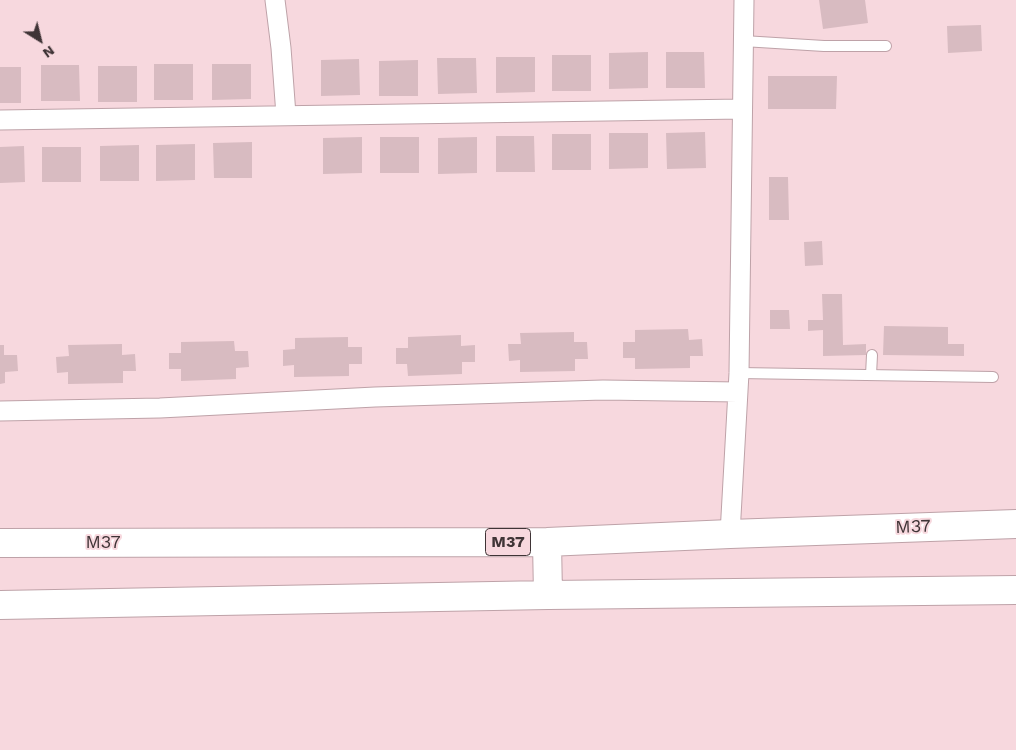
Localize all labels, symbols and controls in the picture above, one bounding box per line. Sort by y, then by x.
north arrow [15,15,65,65]
text: N [40,43,58,62]
street label: M37 [895,516,931,538]
road number: M37 [486,528,530,556]
street label: M37 [85,532,121,554]

